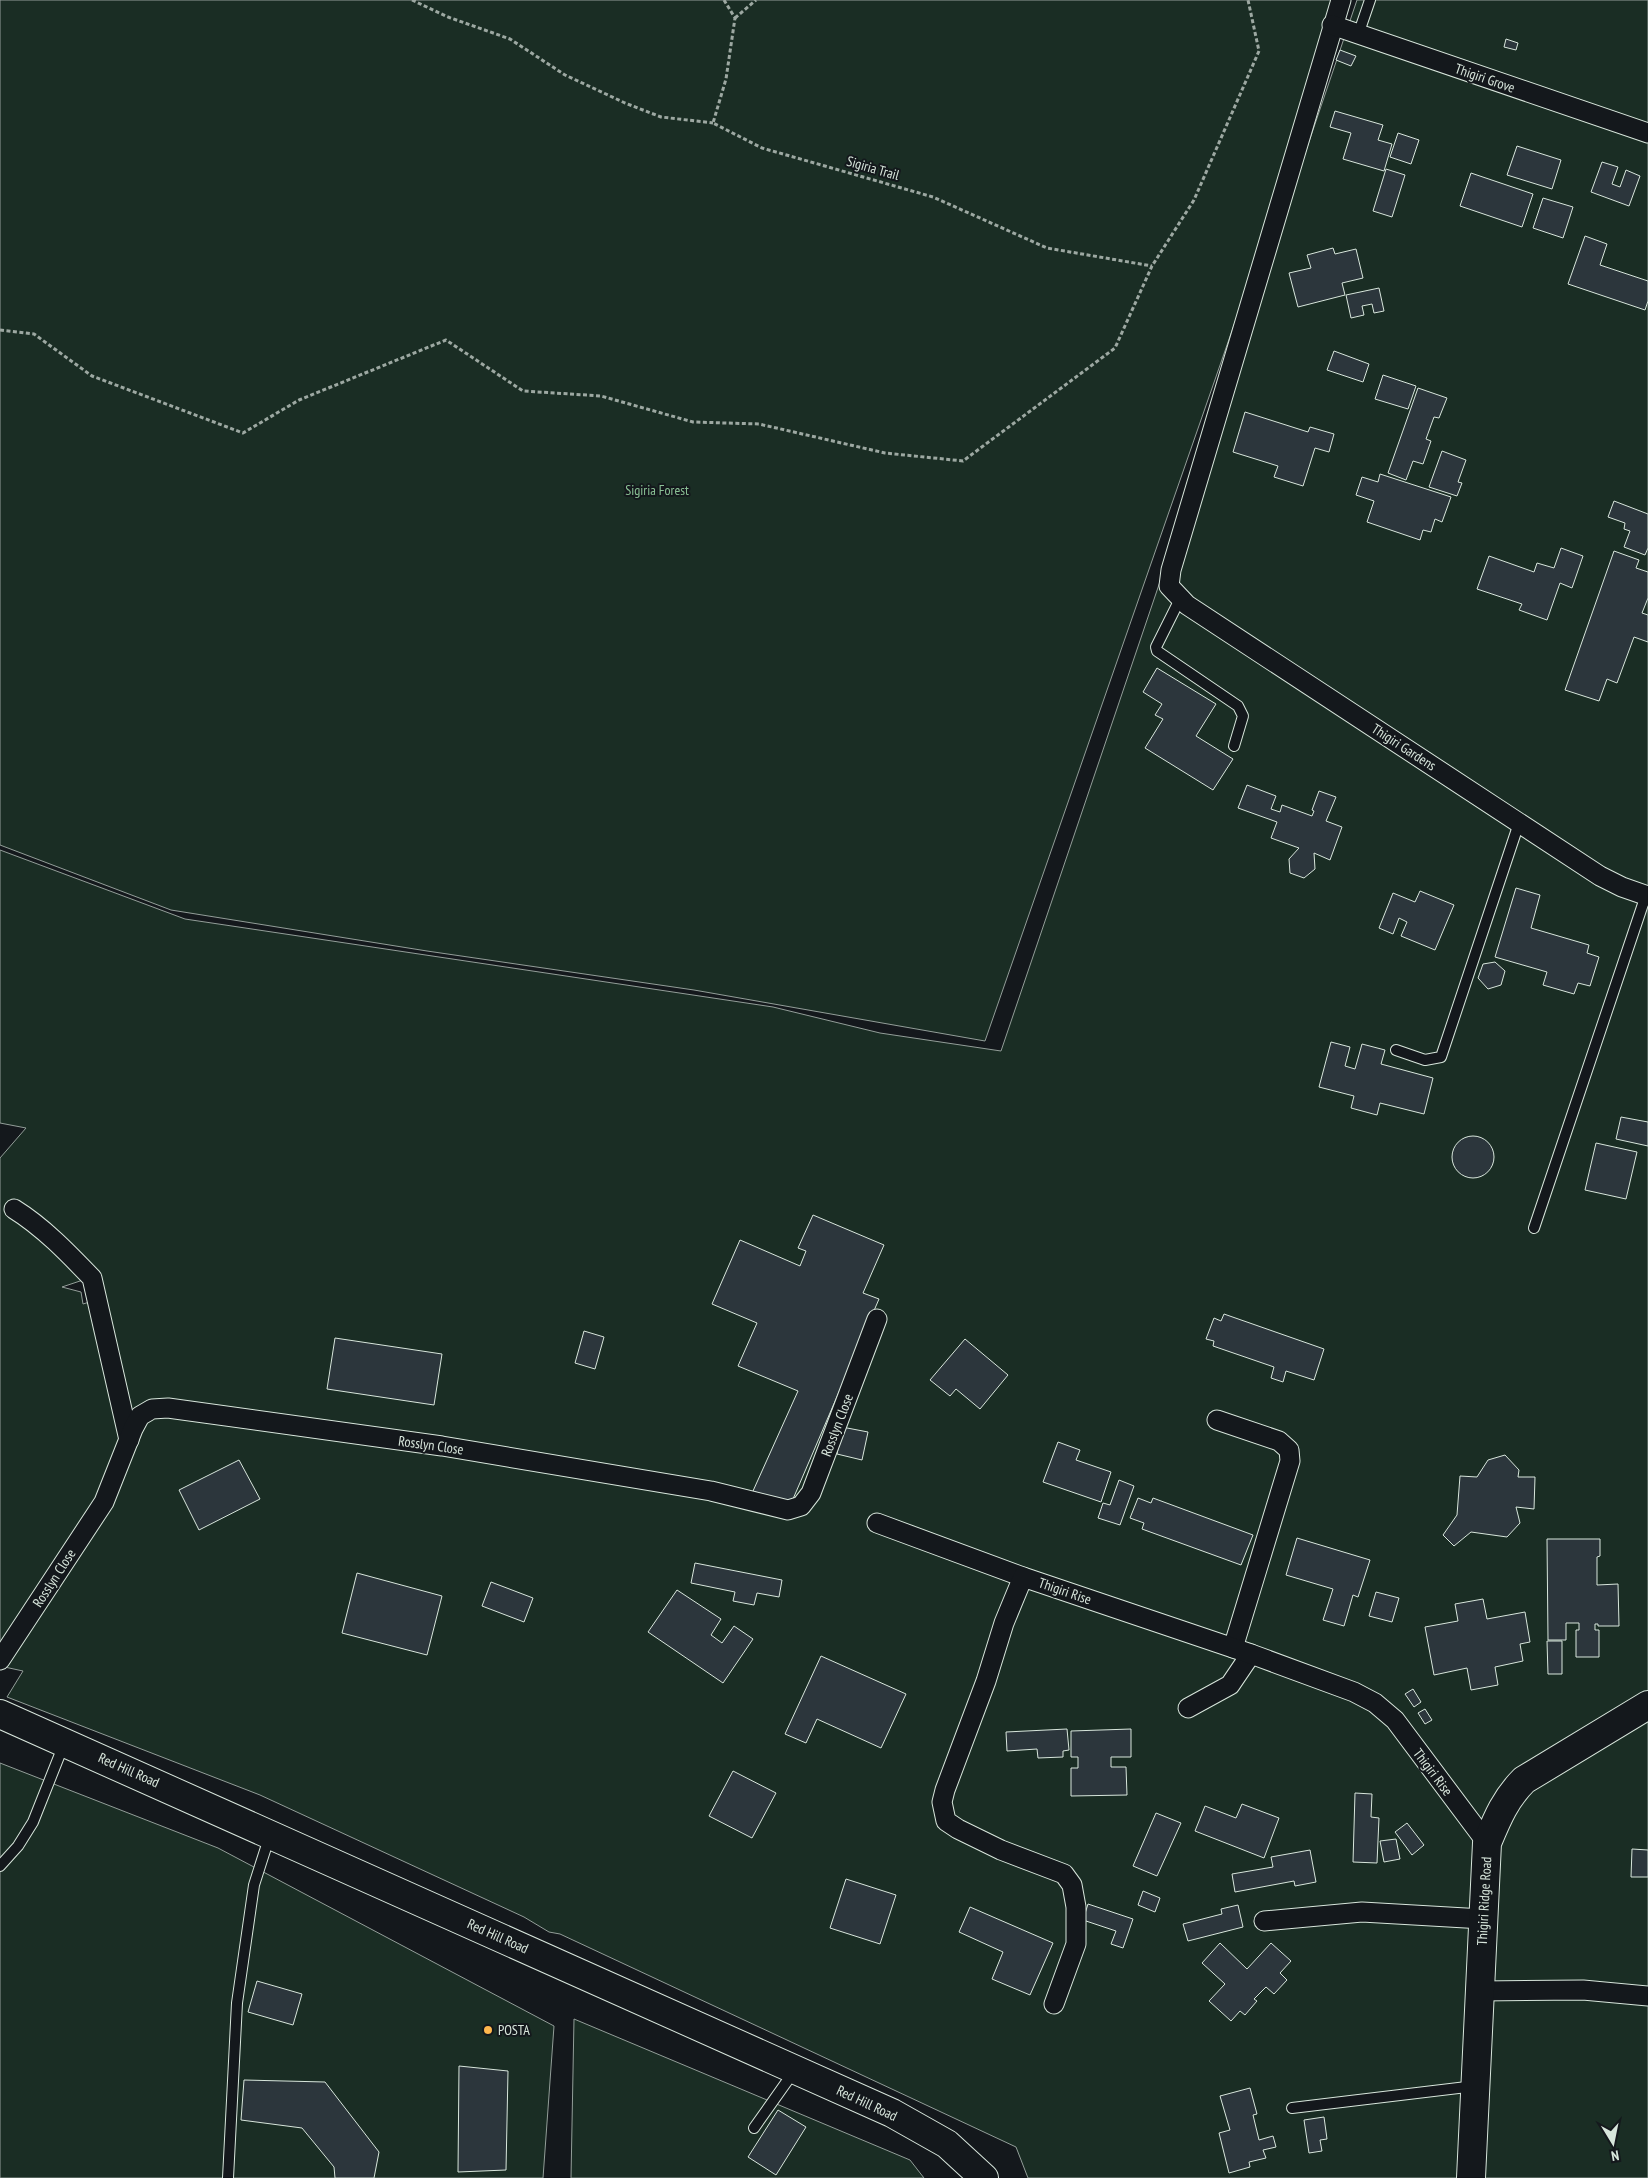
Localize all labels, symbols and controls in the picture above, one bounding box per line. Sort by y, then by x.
street label: Thigiri Grove [1453,59,1518,97]
street label: Sigiria Trail [845,152,902,184]
park label: Sigiria Forest [625,481,689,499]
street label: Thigiri Gardens [1368,719,1440,775]
street label: Rosslyn Close [817,1391,857,1459]
street label: Rosslyn Close [397,1432,465,1459]
street label: Rosslyn Close [29,1545,80,1610]
street label: Thigiri Rise [1036,1574,1094,1608]
street label: Thigiri Rise [1409,1745,1457,1799]
street label: Red Hill Road [96,1749,162,1791]
street label: Thigiri Ridge Road [1473,1856,1495,1946]
street label: Red Hill Road [465,1915,531,1957]
place label: POSTA [498,2021,530,2039]
marker: POSTA [482,2024,494,2036]
street label: Red Hill Road [834,2081,900,2125]
north arrow [1588,2118,1638,2168]
text: N [1610,2146,1621,2165]

